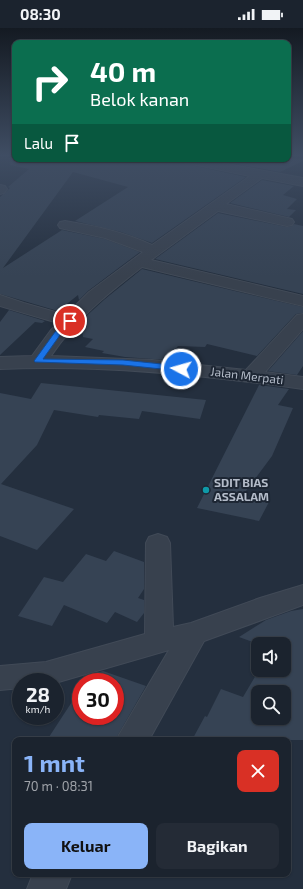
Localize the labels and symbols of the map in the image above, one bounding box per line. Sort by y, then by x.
pin [53,304,87,338]
position arrow [160,348,202,390]
street label: Jalan Merpati [210,364,284,386]
place label: SDIT BIAS ASSALAM [214,475,269,503]
marker: SDIT BIAS ASSALAM [201,485,211,495]
speed limit sign: 30 [72,673,124,725]

